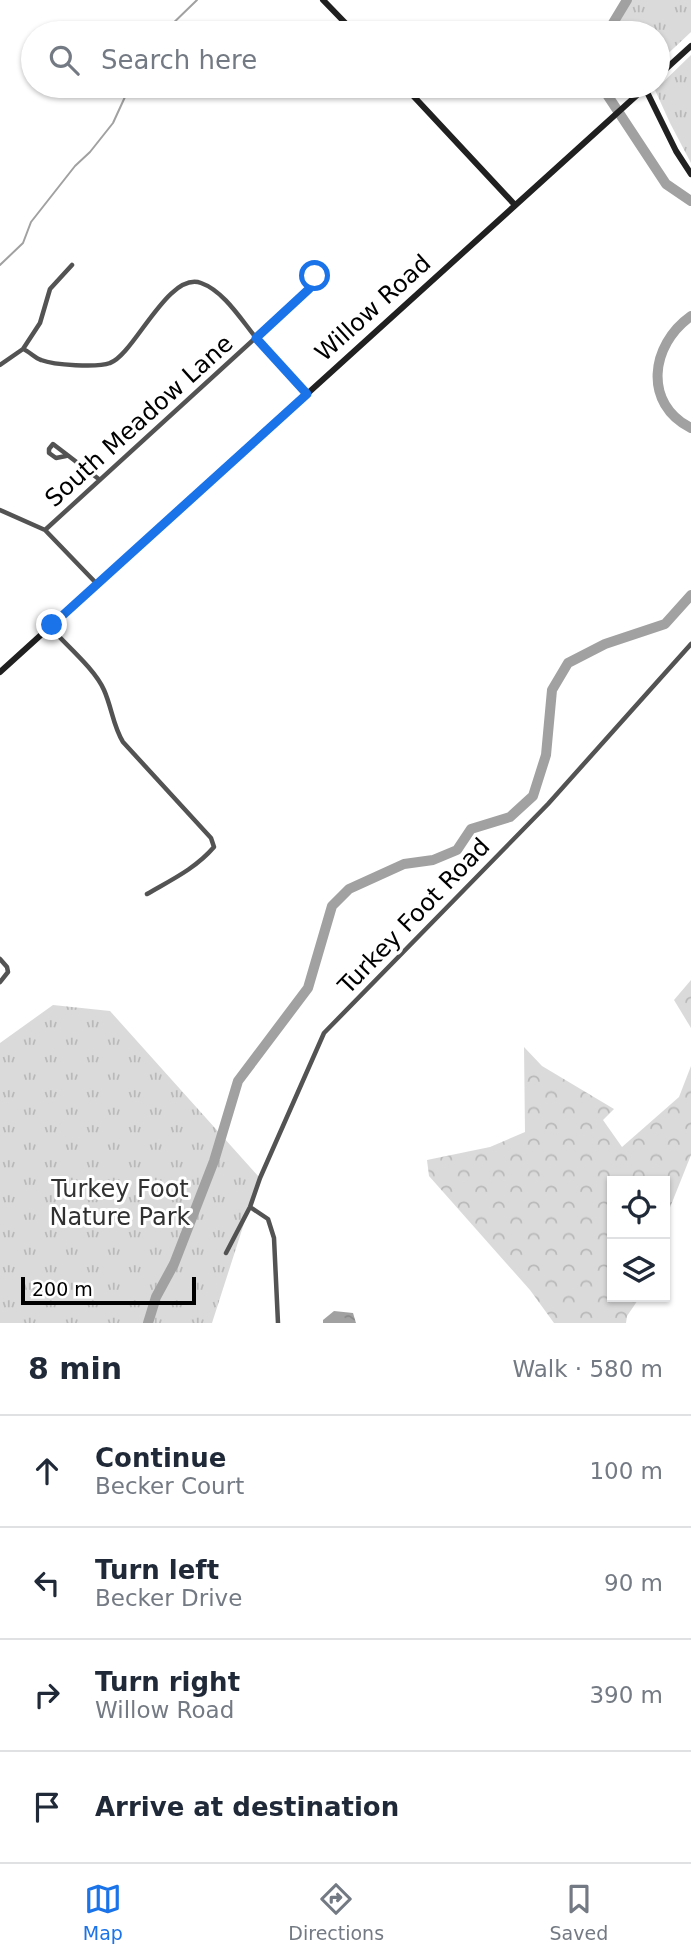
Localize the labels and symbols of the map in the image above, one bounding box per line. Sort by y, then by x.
street label: Willow Road [310,249,436,367]
route start [299,260,330,291]
street label: South Meadow Lane [39,329,239,513]
route end [36,609,67,640]
street label: Turkey Foot Road [332,832,495,1000]
park label: Turkey Foot Nature Park [50,1175,191,1231]
scale bar [21,1274,196,1306]

